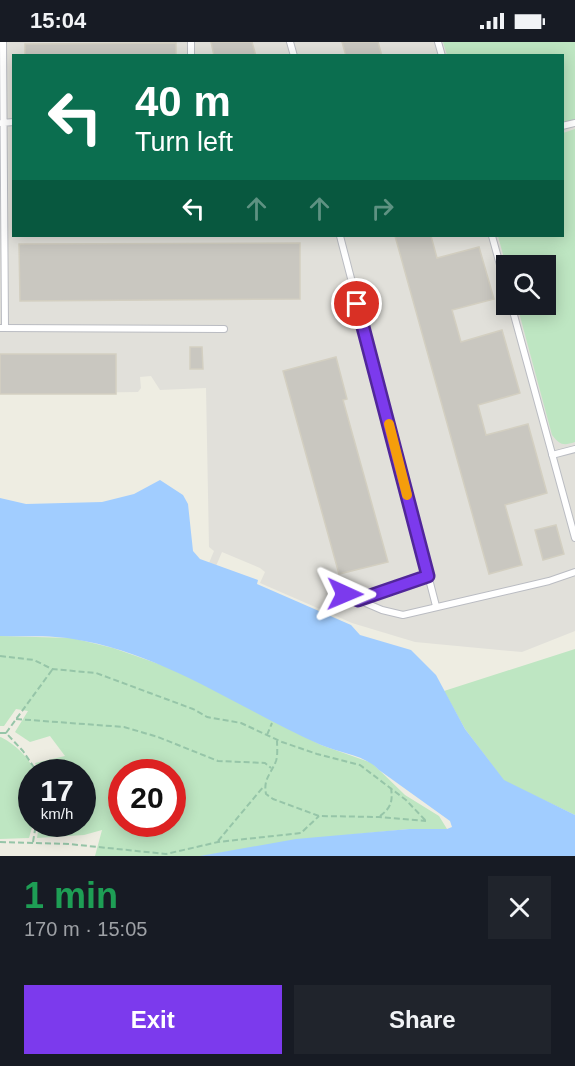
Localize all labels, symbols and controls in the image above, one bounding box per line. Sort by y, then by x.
text: 15:04 [30,8,86,33]
icon: left [36,78,114,156]
text: 40 m [135,78,231,125]
text: Turn left [135,127,233,157]
icon: left [177,192,210,225]
icon: ahead [240,192,273,225]
icon: ahead [303,192,336,225]
icon: right [366,192,399,225]
map controls [496,255,556,315]
button: search [496,255,556,315]
pin [331,278,382,329]
icon: arrive [340,287,373,320]
position arrow [313,562,377,626]
speed limit sign: 20 [108,759,186,837]
text: 17 [40,774,74,807]
text: km/h [41,805,73,822]
text: 1 min [24,875,118,916]
button: close [488,876,551,939]
text: 170 m · 15:05 [24,918,147,940]
button: Exit [24,985,282,1054]
button: Share [294,985,551,1054]

